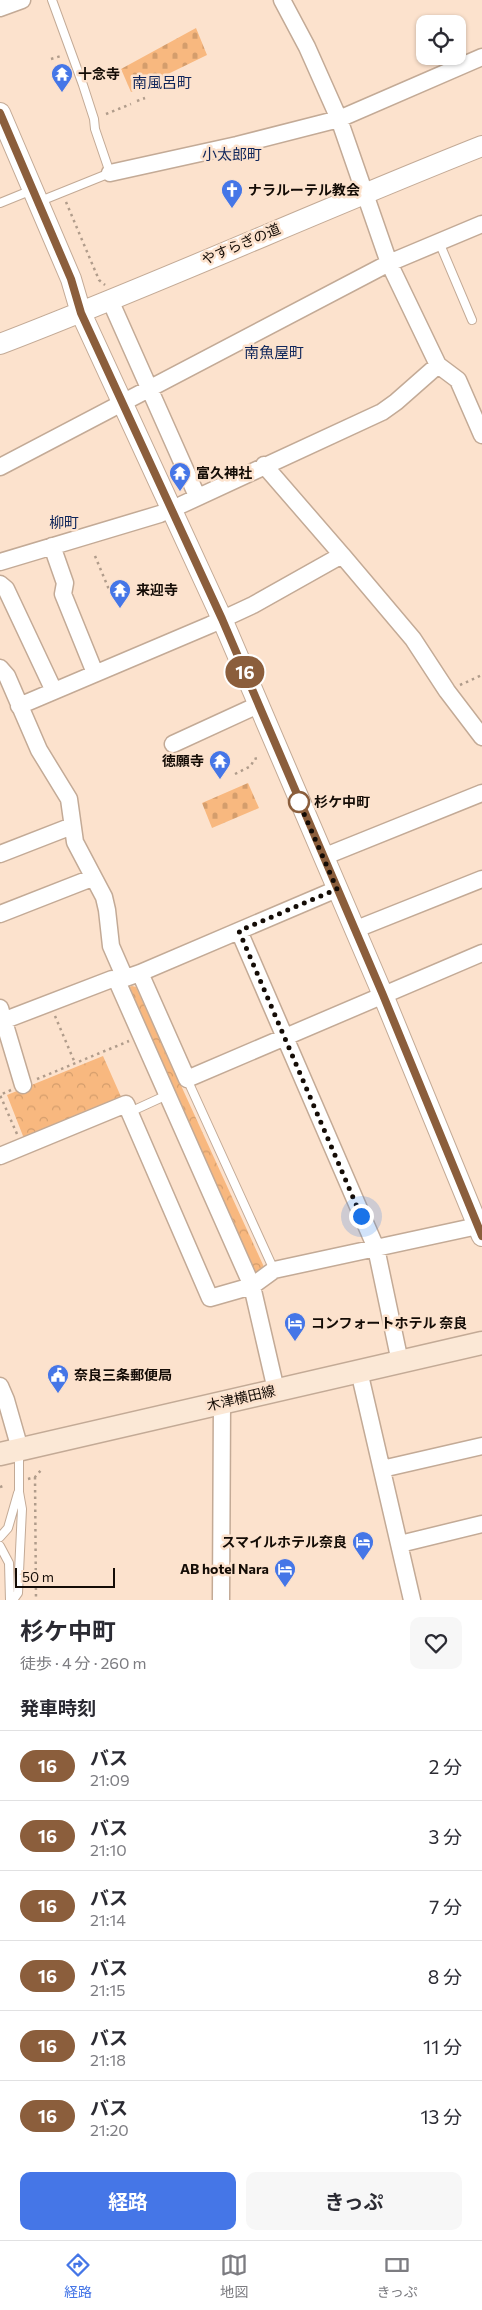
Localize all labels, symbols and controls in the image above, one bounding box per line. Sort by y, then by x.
map controls [416,15,466,65]
button: locate [416,15,466,65]
temple icon: 十念寺 [50,62,74,93]
place label: 十念寺 [78,65,120,82]
district label: 南風呂町 [132,73,192,91]
district label: 小太郎町 [202,145,262,163]
church icon: ナラルーテル教会 [220,178,244,209]
place label: ナラルーテル教会 [248,181,360,198]
street label: やすらぎの道 [199,219,283,268]
district label: 南魚屋町 [244,343,304,361]
temple icon: 富久神社 [168,461,192,492]
place label: 富久神社 [196,464,252,481]
district label: 柳町 [49,513,79,531]
temple icon: 来迎寺 [108,578,132,609]
place label: 来迎寺 [136,581,178,598]
line badge: 16 [222,656,268,688]
text: 16 [235,661,255,683]
temple icon: 徳願寺 [208,749,232,780]
place label: 徳願寺 [162,752,204,769]
marker: 杉ケ中町 [288,791,310,813]
place label: 杉ケ中町 [314,793,370,810]
your location [349,1204,374,1229]
hotel icon: コンフォートホテル 奈良 [283,1311,307,1342]
place label: コンフォートホテル 奈良 [311,1314,467,1331]
public building icon: 奈良三条郵便局 [46,1363,70,1394]
place label: 奈良三条郵便局 [74,1366,172,1383]
street label: 木津横田線 [205,1381,277,1414]
hotel icon: スマイルホテル奈良 [351,1530,375,1561]
place label: スマイルホテル奈良 [221,1533,347,1550]
hotel icon: AB hotel Nara [273,1557,297,1588]
place label: AB hotel Nara [180,1560,269,1577]
scale bar [15,1565,115,1588]
text: 50 m [22,1568,54,1585]
text: 杉ケ中町 [20,1616,116,1645]
button: heart [410,1617,462,1669]
text: 徒歩 · 4 分 · 260 m [20,1653,146,1672]
text: 発車時刻 [20,1696,96,1719]
text: バス [90,1746,128,1769]
text: 16 [38,1755,57,1777]
text: 2 分 [429,1755,462,1778]
text: 21:09 [90,1770,130,1789]
text: バス [90,1816,128,1839]
text: 16 [38,1825,57,1847]
text: 3 分 [429,1825,462,1848]
text: 21:10 [90,1840,127,1859]
text: バス [90,1886,128,1909]
text: 16 [38,1895,57,1917]
text: 7 分 [429,1895,462,1918]
text: 21:14 [90,1910,126,1929]
text: バス [90,1956,128,1979]
text: 16 [38,1965,57,1987]
text: 8 分 [428,1965,462,1988]
text: 21:15 [90,1980,126,1999]
text: バス [90,2026,128,2049]
text: 16 [38,2035,57,2057]
text: 11 分 [423,2035,462,2058]
text: 21:18 [90,2050,126,2069]
text: バス [90,2096,128,2119]
text: 16 [38,2105,57,2127]
text: 13 分 [420,2105,462,2128]
text: 21:20 [90,2120,129,2139]
button: 経路 [20,2172,236,2230]
button: きっぷ [246,2172,462,2230]
tab: 経路 [64,2251,92,2301]
tab: 地図 [220,2251,248,2301]
tab: きっぷ [376,2251,418,2301]

